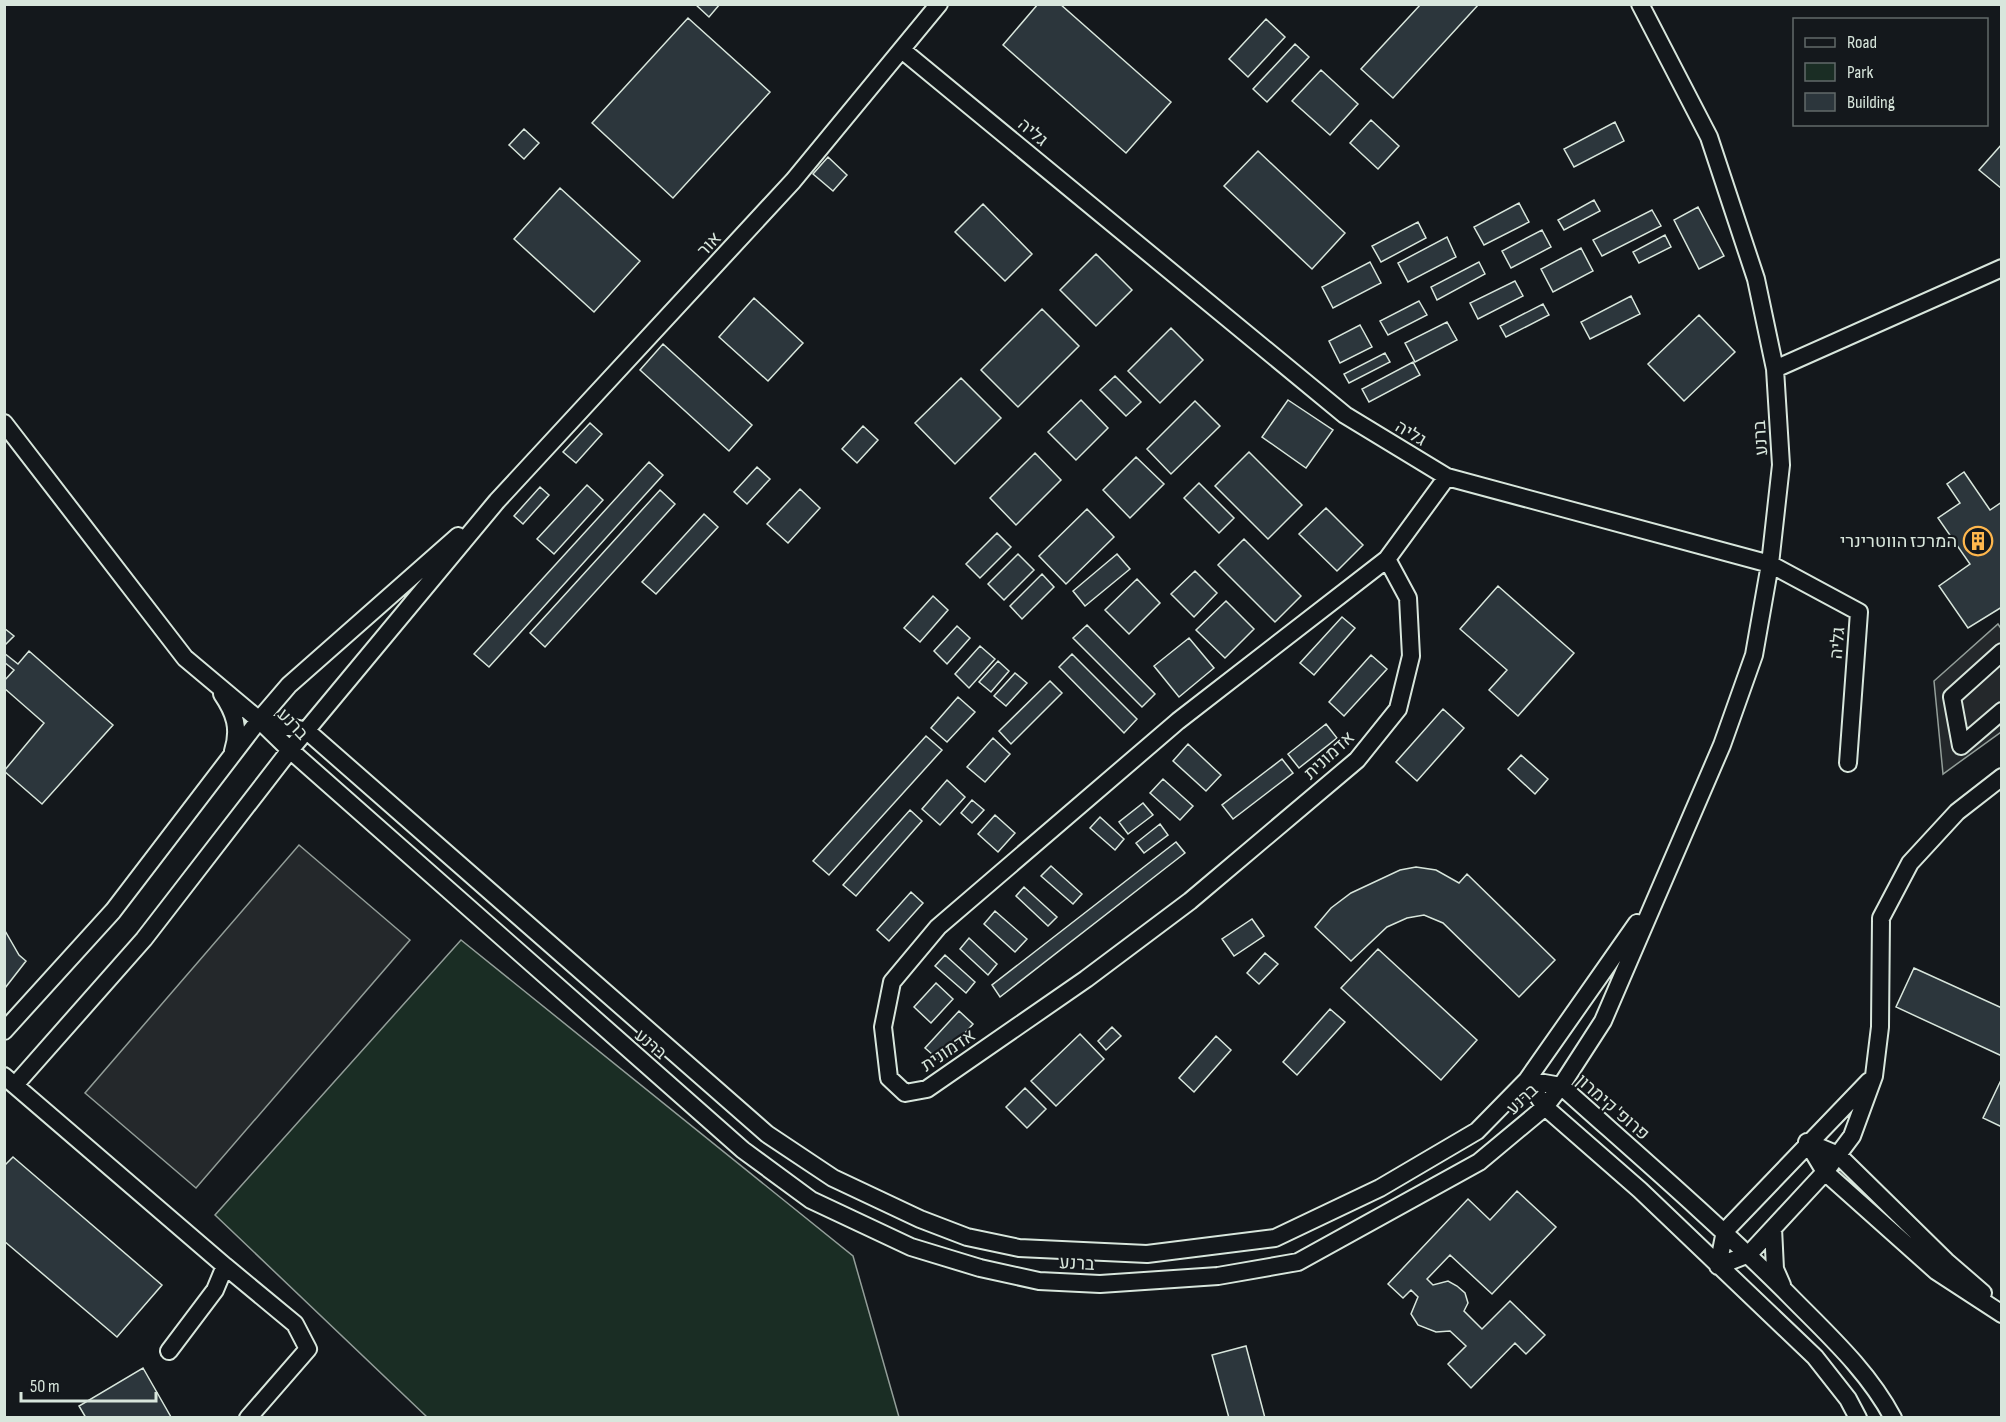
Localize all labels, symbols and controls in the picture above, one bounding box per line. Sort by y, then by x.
legend [1793,18,1988,126]
text: Road [1847,32,1877,53]
text: Park [1847,62,1873,83]
text: Building [1847,92,1895,113]
street label: גליה [1014,114,1052,151]
street label: אור [693,228,726,261]
street label: גליה [1392,416,1430,451]
street label: ברנע [1749,419,1772,456]
building icon: המרכז הווטרינרי [1962,525,1994,557]
place label: המרכז הווטרינרי [1840,531,1957,552]
street label: גליה [1826,626,1849,660]
street label: ברנע [273,704,313,745]
street label: אדמונית [1300,727,1359,784]
street label: ברנע [630,1025,671,1064]
street label: אדמונית [917,1025,979,1076]
street label: פרופ' קימרון [1572,1070,1653,1145]
street label: ברנע [1502,1079,1543,1119]
street label: ברנע [1059,1252,1096,1275]
scale bar [21,1365,156,1403]
text: 50 m [30,1376,60,1397]

